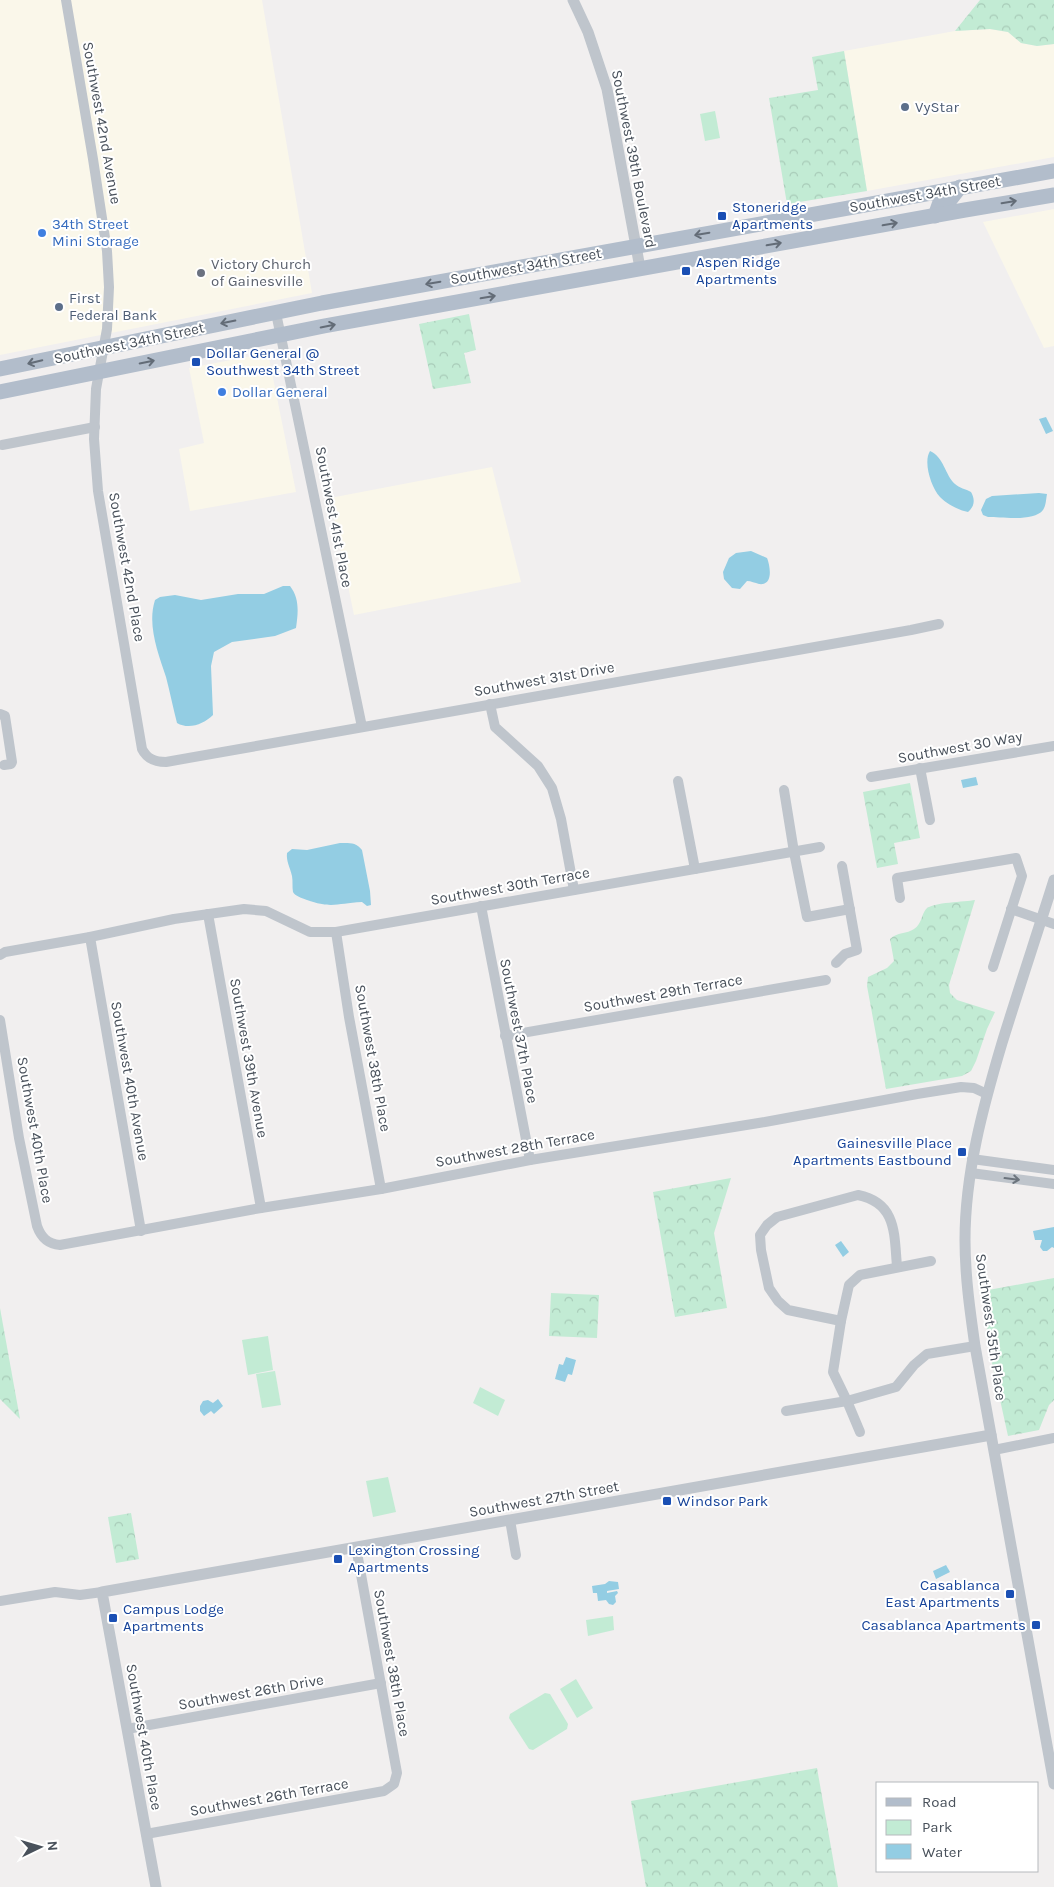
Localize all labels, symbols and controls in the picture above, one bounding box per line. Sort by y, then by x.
street label: Southwest 42nd Avenue [79,40,125,206]
street label: Southwest 39th Boulevard [608,68,660,250]
place label: VyStar [915,98,959,116]
marker: VyStar [899,101,911,113]
street label: Southwest 34th Street [848,172,1002,216]
one-way arrow [1001,197,1017,207]
place label: Stoneridge Apartments [732,198,813,233]
marker: Stoneridge Apartments [716,210,728,222]
place label: 34th Street Mini Storage [52,215,139,250]
one-way arrow [881,218,897,228]
marker: 34th Street Mini Storage [36,227,48,239]
one-way arrow [694,230,710,239]
one-way arrow [766,239,782,249]
street label: Southwest 34th Street [449,244,603,288]
place label: Aspen Ridge Apartments [696,253,780,288]
place label: Victory Church of Gainesville [211,255,311,290]
marker: Aspen Ridge Apartments [680,265,692,277]
marker: Victory Church of Gainesville [195,267,207,279]
one-way arrow [425,278,441,288]
place label: First Federal Bank [69,289,157,324]
one-way arrow [480,291,496,301]
marker: First Federal Bank [53,301,65,313]
street label: Southwest 34th Street [52,318,206,368]
one-way arrow [221,318,237,328]
one-way arrow [320,320,336,330]
place label: Dollar General @ Southwest 34th Street [206,344,360,379]
one-way arrow [139,356,155,366]
marker: Dollar General @ Southwest 34th Street [190,356,202,368]
one-way arrow [27,358,43,367]
place label: Dollar General [232,383,328,401]
marker: Dollar General [216,386,228,398]
street label: Southwest 41st Place [311,445,357,589]
street label: Southwest 42nd Place [105,491,149,643]
street label: Southwest 31st Drive [472,658,616,700]
street label: Southwest 30 Way [896,727,1024,767]
street label: Southwest 30th Terrace [429,863,591,909]
street label: Southwest 37th Place [496,957,542,1105]
street label: Southwest 29th Terrace [582,970,744,1016]
street label: Southwest 39th Avenue [226,977,272,1139]
street label: Southwest 38th Place [351,983,395,1133]
street label: Southwest 40th Avenue [107,1000,153,1162]
street label: Southwest 40th Place [13,1055,57,1205]
street label: Southwest 28th Terrace [434,1125,596,1171]
place label: Gainesville Place Apartments Eastbound [793,1134,952,1169]
marker: Gainesville Place Apartments Eastbound [956,1146,968,1158]
one-way arrow [1004,1174,1020,1184]
street label: Southwest 35th Place [972,1252,1010,1402]
street label: Southwest 27th Street [468,1477,621,1521]
place label: Windsor Park [677,1492,768,1510]
marker: Windsor Park [661,1495,673,1507]
place label: Lexington Crossing Apartments [348,1541,480,1576]
marker: Lexington Crossing Apartments [332,1553,344,1565]
place label: Casablanca East Apartments [885,1576,1000,1611]
street label: Southwest 38th Place [370,1588,414,1738]
marker: Casablanca East Apartments [1004,1588,1016,1600]
place label: Campus Lodge Apartments [123,1600,224,1635]
marker: Campus Lodge Apartments [107,1612,119,1624]
place label: Casablanca Apartments [861,1616,1026,1634]
marker: Casablanca Apartments [1030,1619,1042,1631]
street label: Southwest 40th Place [122,1662,166,1812]
street label: Southwest 26th Drive [177,1670,325,1714]
street label: Southwest 26th Terrace [188,1774,350,1820]
legend [876,1782,1039,1872]
text: Road [922,1793,957,1811]
text: Park [922,1818,952,1836]
north arrow [15,1822,65,1872]
text: N [44,1840,61,1852]
text: Water [922,1843,963,1861]

